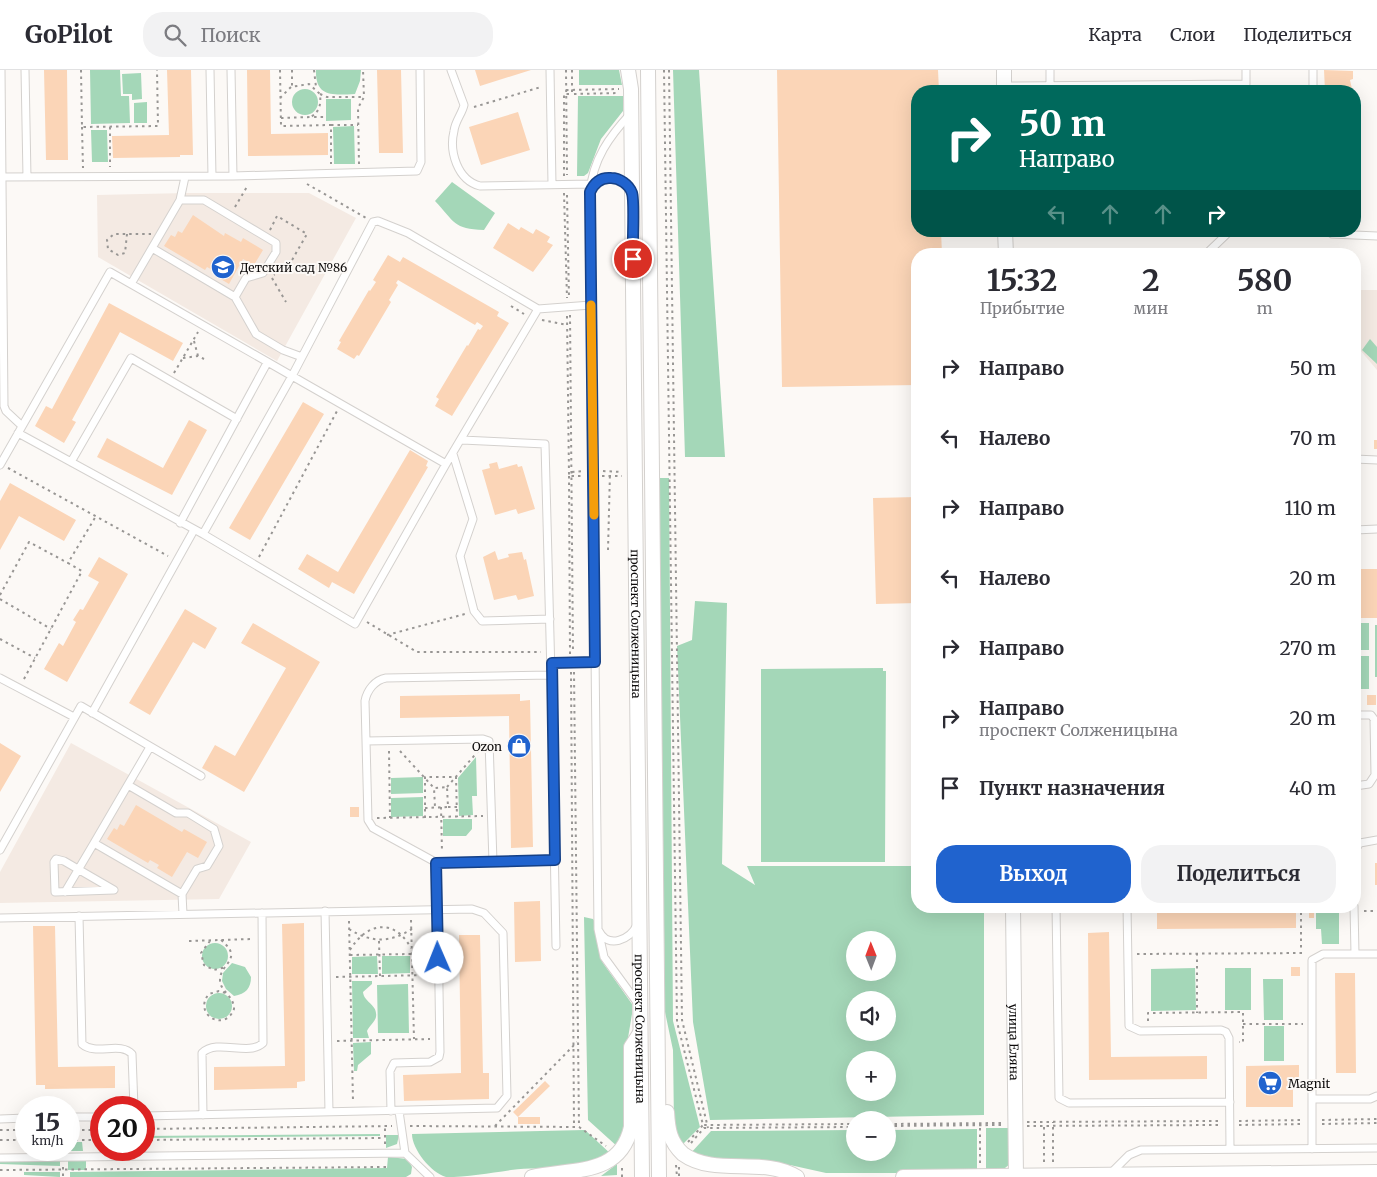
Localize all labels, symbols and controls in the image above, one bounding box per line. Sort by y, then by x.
search box [143,12,493,57]
text: GoPilot [25,19,113,50]
icon: search [161,21,189,49]
text: Поиск [201,23,261,47]
text: Карта [1088,23,1142,46]
text: Слои [1170,23,1215,46]
text: Поделиться [1243,23,1352,46]
text: 50 m [1019,102,1106,146]
icon: right [936,105,1001,170]
text: Направо [1019,145,1115,173]
icon: left [1043,200,1071,228]
icon: ahead [1096,200,1124,228]
icon: ahead [1149,200,1177,228]
icon: right [1202,200,1230,228]
pin [612,238,654,280]
icon: arrive [619,245,647,273]
school or university icon: Детский сад №86 [210,254,236,280]
place label: Детский сад №86 [240,260,347,275]
text: 15:32 [987,261,1057,299]
text: 2 [1142,261,1160,299]
text: 580 [1237,261,1292,299]
text: Прибытие [980,298,1065,318]
text: мин [1133,298,1168,318]
text: m [1257,298,1273,318]
icon: right [936,354,964,382]
text: Направо [979,356,1064,380]
text: 50 m [1290,356,1336,380]
icon: left [936,424,964,452]
text: Налево [979,426,1050,450]
text: 70 m [1290,426,1336,450]
icon: right [936,494,964,522]
text: Направо [979,496,1064,520]
text: 110 m [1285,496,1336,520]
street label: проспект Солженицына [628,549,645,699]
icon: left [936,564,964,592]
text: Налево [979,566,1050,590]
text: 20 m [1289,566,1336,590]
icon: right [936,634,964,662]
text: Направо [979,636,1064,660]
text: 270 m [1279,636,1336,660]
text: Направо [979,696,1064,720]
icon: right [936,704,964,732]
text: 20 m [1289,706,1336,730]
text: проспект Солженицына [979,720,1178,740]
shop icon: Ozon [506,733,532,759]
place label: Ozon [472,739,502,754]
icon: arrive [936,774,964,802]
text: Пункт назначения [979,776,1165,800]
text: 40 m [1289,776,1336,800]
button: Выход [936,845,1131,903]
button: Поделиться [1141,845,1336,903]
position arrow [411,931,463,983]
north arrow [846,931,896,981]
map controls [846,931,896,1161]
street label: проспект Солженицына [632,954,649,1104]
button: sound [846,991,896,1041]
street label: улица Еляна [1007,1004,1022,1081]
button: + [846,1051,896,1101]
supermarket icon: Magnit [1257,1070,1283,1096]
place label: Magnit [1288,1076,1330,1091]
speed limit sign: 20 [90,1096,155,1161]
text: 15 [35,1106,60,1138]
button: − [846,1111,896,1161]
text: km/h [32,1133,63,1148]

